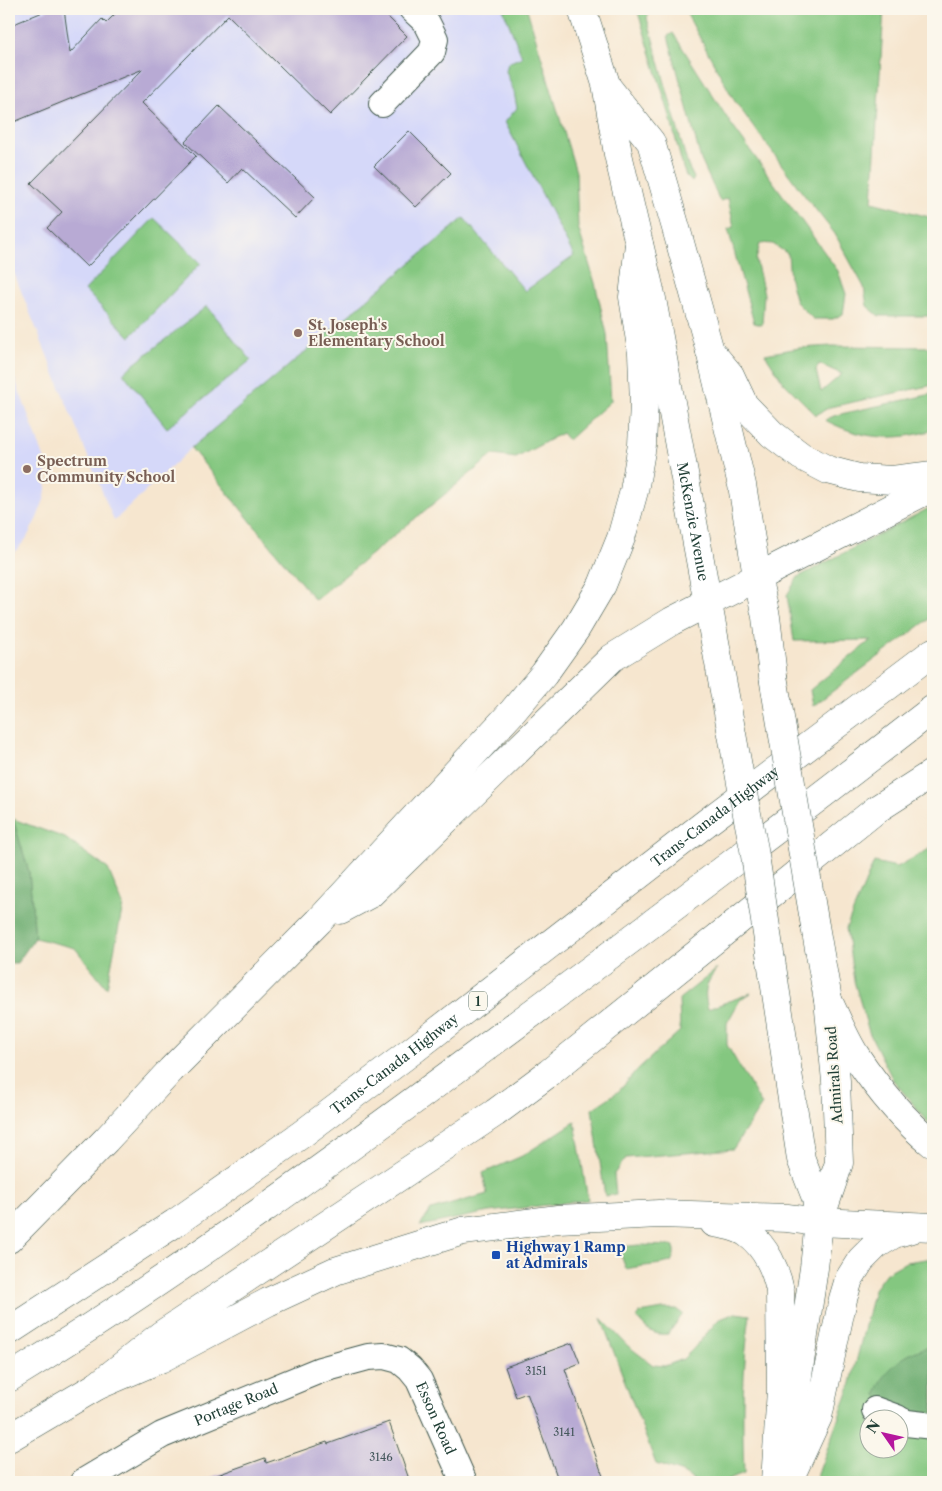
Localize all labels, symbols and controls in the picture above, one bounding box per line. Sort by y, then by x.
place label: St. Joseph's Elementary School [308,316,445,350]
marker: St. Joseph's Elementary School [292,327,304,339]
place label: Spectrum Community School [37,452,175,486]
street label: McKenzie Avenue [673,461,713,583]
marker: Spectrum Community School [21,463,33,475]
street label: Trans-Canada Highway [648,762,783,871]
road number: 1 [469,991,487,1010]
street label: Trans-Canada Highway [327,1009,462,1118]
street label: Admirals Road [822,1025,846,1125]
place label: Highway 1 Ramp at Admirals [506,1238,626,1272]
marker: Highway 1 Ramp at Admirals [490,1249,502,1261]
house number: 3151 [525,1364,547,1378]
street label: Portage Road [191,1379,281,1430]
street label: Esson Road [412,1379,460,1458]
north arrow [860,1408,910,1458]
text: N [862,1417,884,1437]
house number: 3141 [553,1425,575,1439]
house number: 3146 [369,1450,393,1464]

